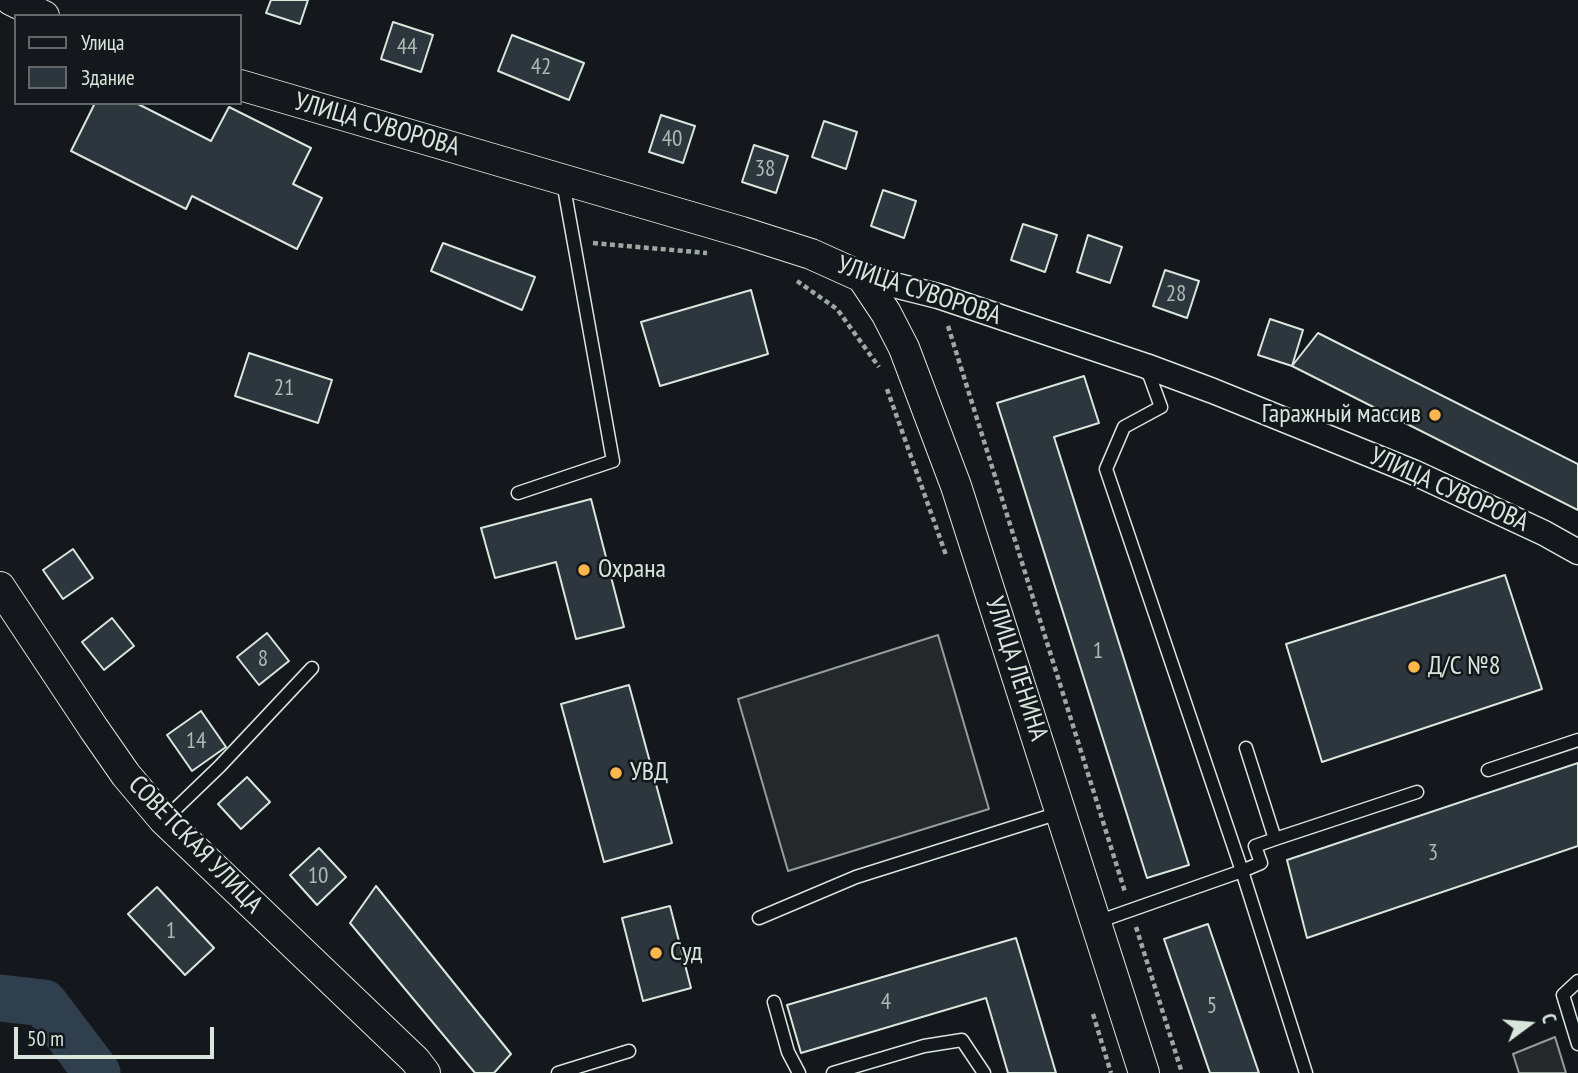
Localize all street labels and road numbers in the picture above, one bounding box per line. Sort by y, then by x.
street label: УЛИЦА СУВОРОВА [291,87,463,163]
street label: УЛИЦА СУВОРОВА [833,250,1005,332]
street label: УЛИЦА СУВОРОВА [1365,441,1533,539]
street label: УЛИЦА ЛЕНИНА [978,593,1054,745]
street label: СОВЕТСКАЯ УЛИЦА [121,770,269,920]

